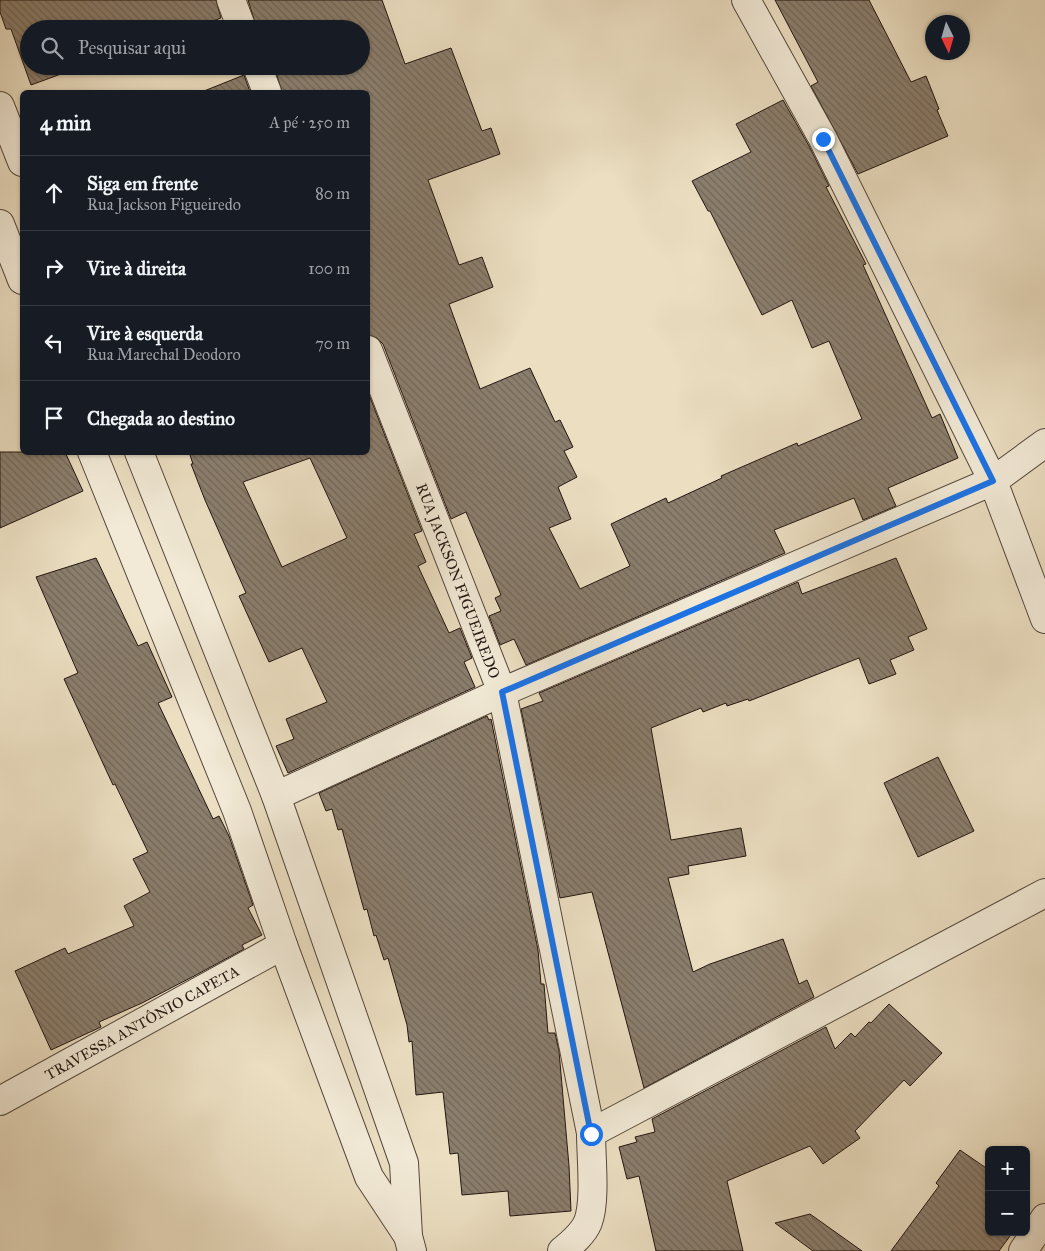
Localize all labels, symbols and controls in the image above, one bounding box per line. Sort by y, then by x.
north arrow [925,15,970,60]
search box [20,20,370,75]
icon: search [38,34,66,62]
text: Pesquisar aqui [78,36,186,59]
text: 4 min [40,110,91,136]
text: A pé · 250 m [269,113,350,132]
route end [812,128,835,151]
text: Siga em frente [87,172,198,195]
icon: ahead [40,179,68,207]
text: 80 m [315,184,350,203]
text: Rua Jackson Figueiredo [87,195,241,214]
icon: right [40,254,68,282]
text: Vire à direita [87,257,186,280]
text: 100 m [308,259,350,278]
text: Vire à esquerda [87,322,203,345]
icon: left [40,329,68,357]
text: 70 m [315,334,350,353]
text: Rua Marechal Deodoro [87,345,241,364]
icon: arrive [40,404,68,432]
text: Chegada ao destino [87,407,235,430]
street label: RUA JACKSON FIGUEIREDO [411,481,504,682]
street label: TRAVESSA ANTÔNIO CAPETA [42,962,242,1084]
route start [580,1123,603,1146]
map controls [985,1146,1030,1236]
button: + [985,1146,1030,1191]
button: − [985,1191,1030,1236]

